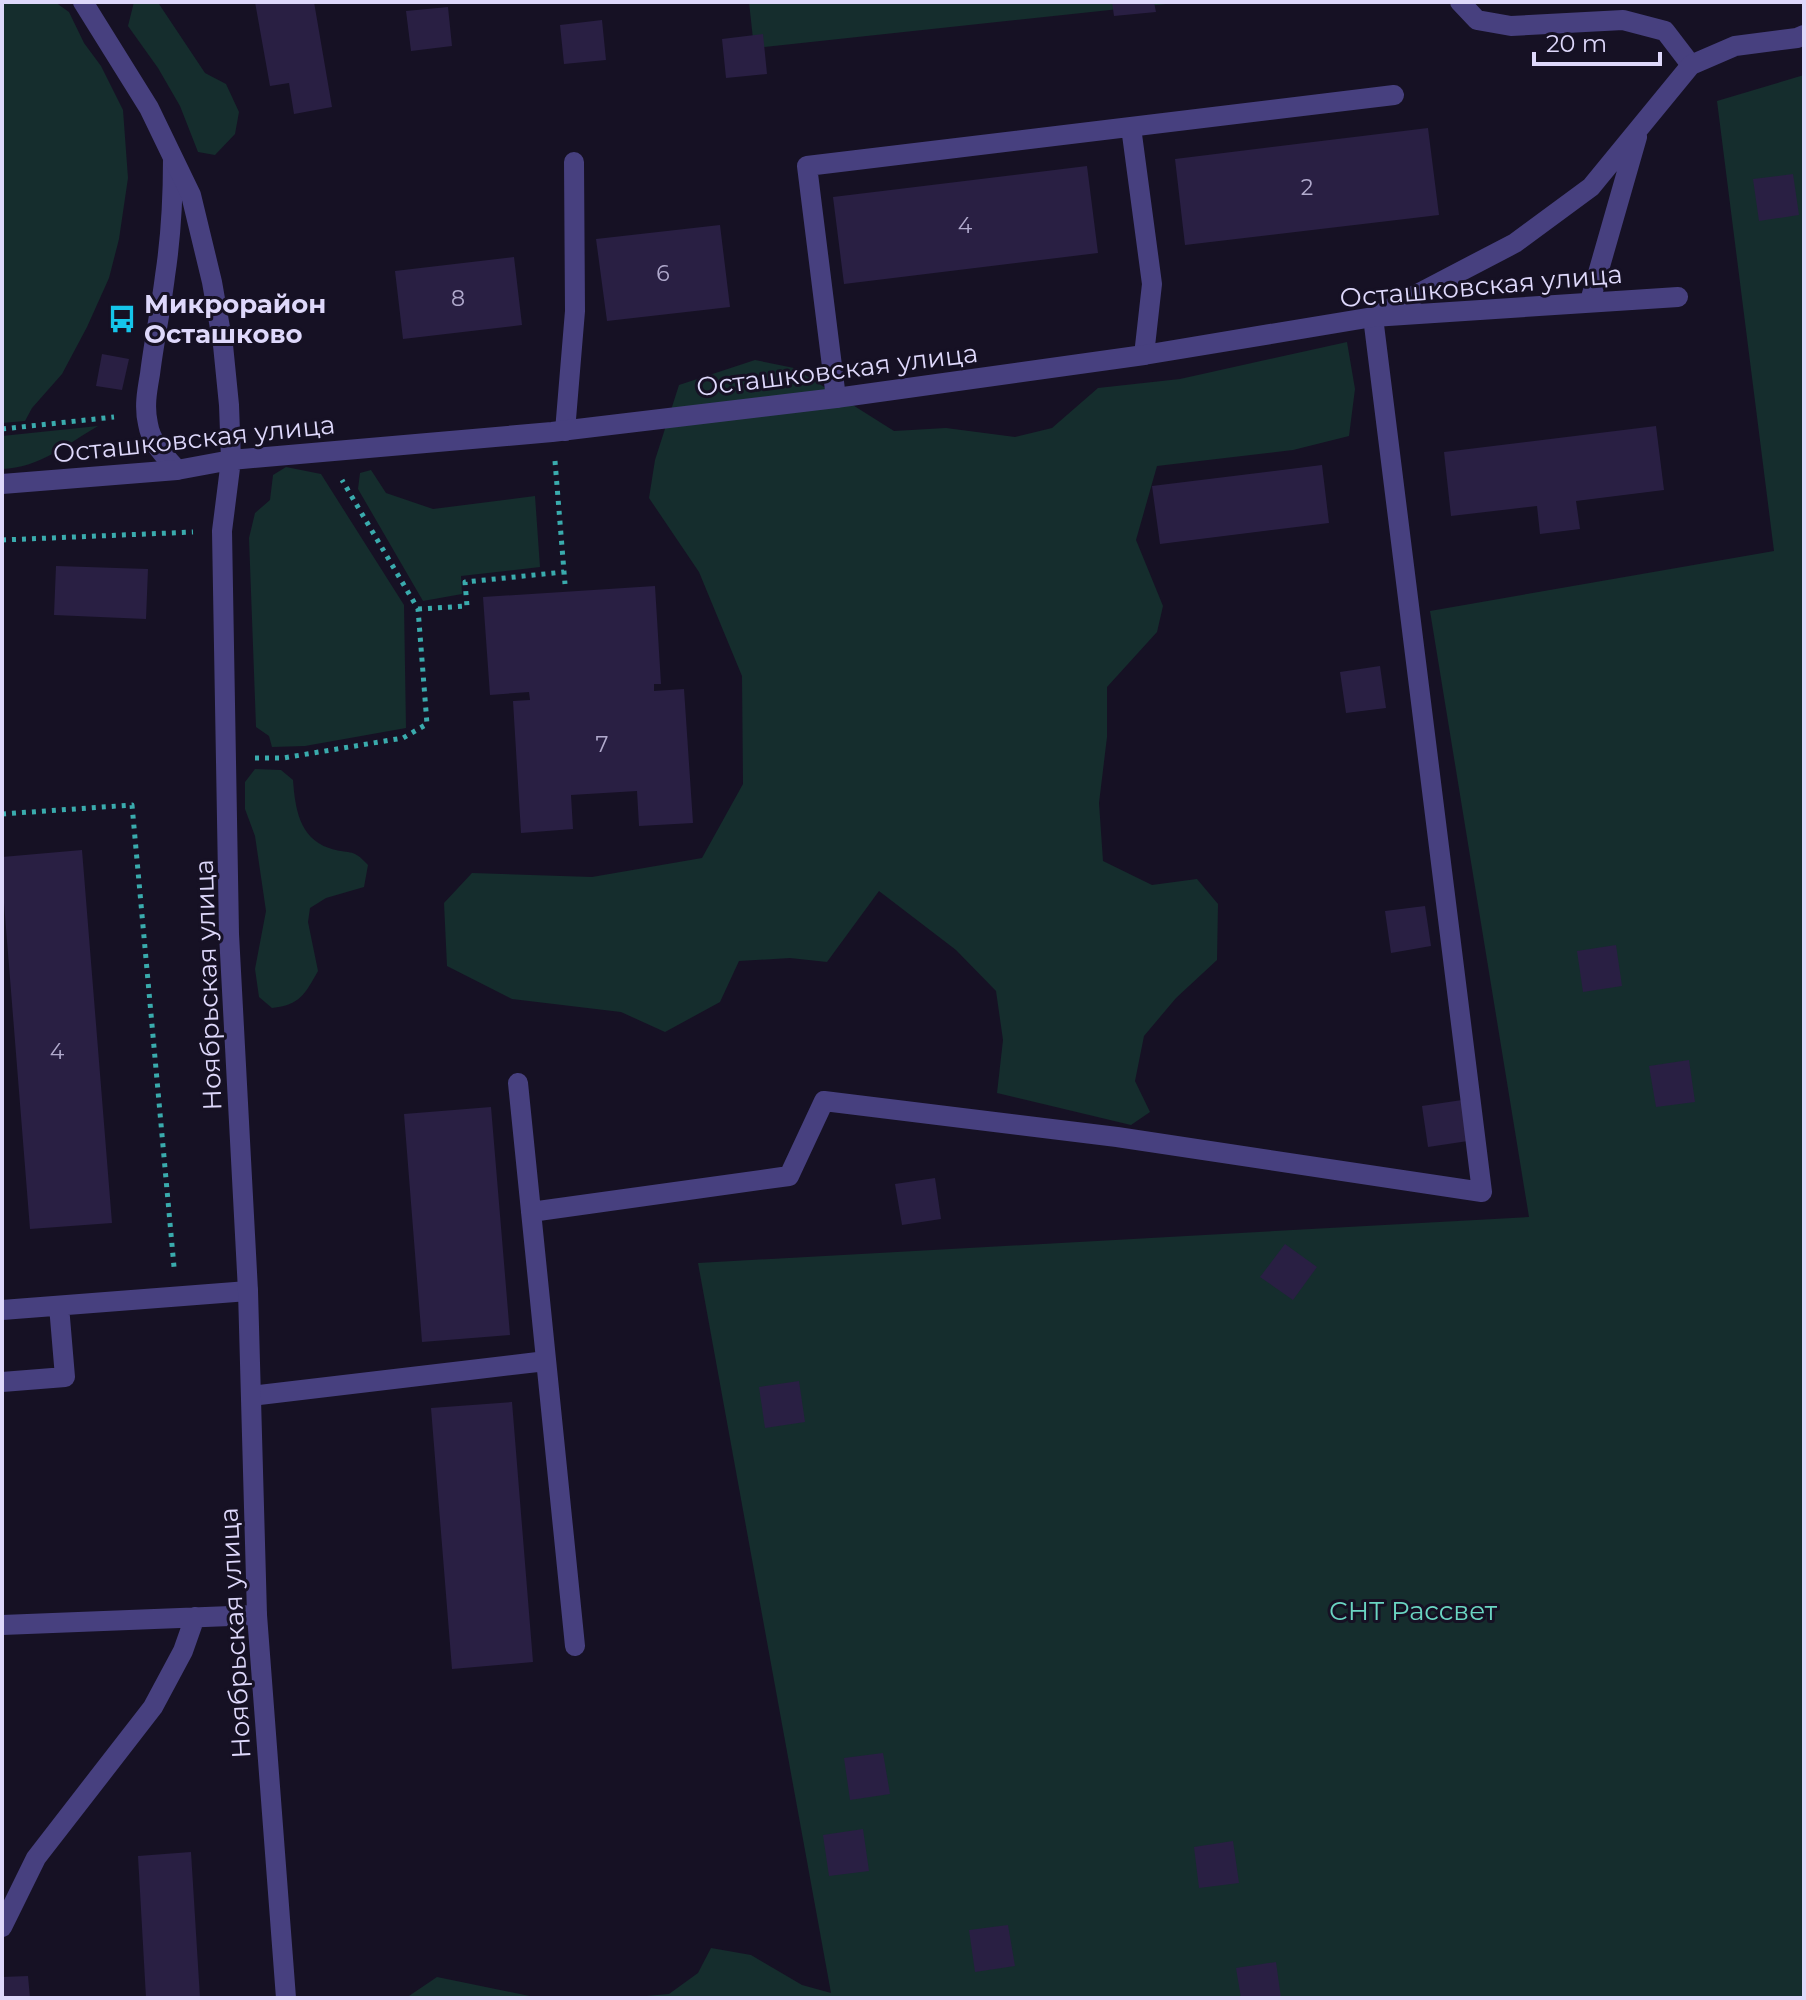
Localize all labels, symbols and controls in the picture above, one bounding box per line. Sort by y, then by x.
scale bar [1534,16,1660,66]
text: 20 m [1546,29,1607,58]
house number: 2 [1301,174,1313,201]
house number: 4 [958,212,973,239]
street label: Осташковская улица [1338,258,1624,314]
house number: 6 [656,260,670,287]
house number: 8 [451,285,465,312]
place label: Микрорайон Осташково [144,288,326,350]
bus stop icon: Микрорайон Осташково [107,304,137,334]
street label: Осташковская улица [694,337,980,403]
street label: Осташковская улица [51,408,337,470]
house number: 7 [596,731,609,758]
street label: Ноябрьская улица [188,859,228,1111]
house number: 4 [50,1038,65,1065]
street label: Ноябрьская улица [212,1507,258,1759]
park label: СНТ Рассвет [1329,1595,1498,1627]

